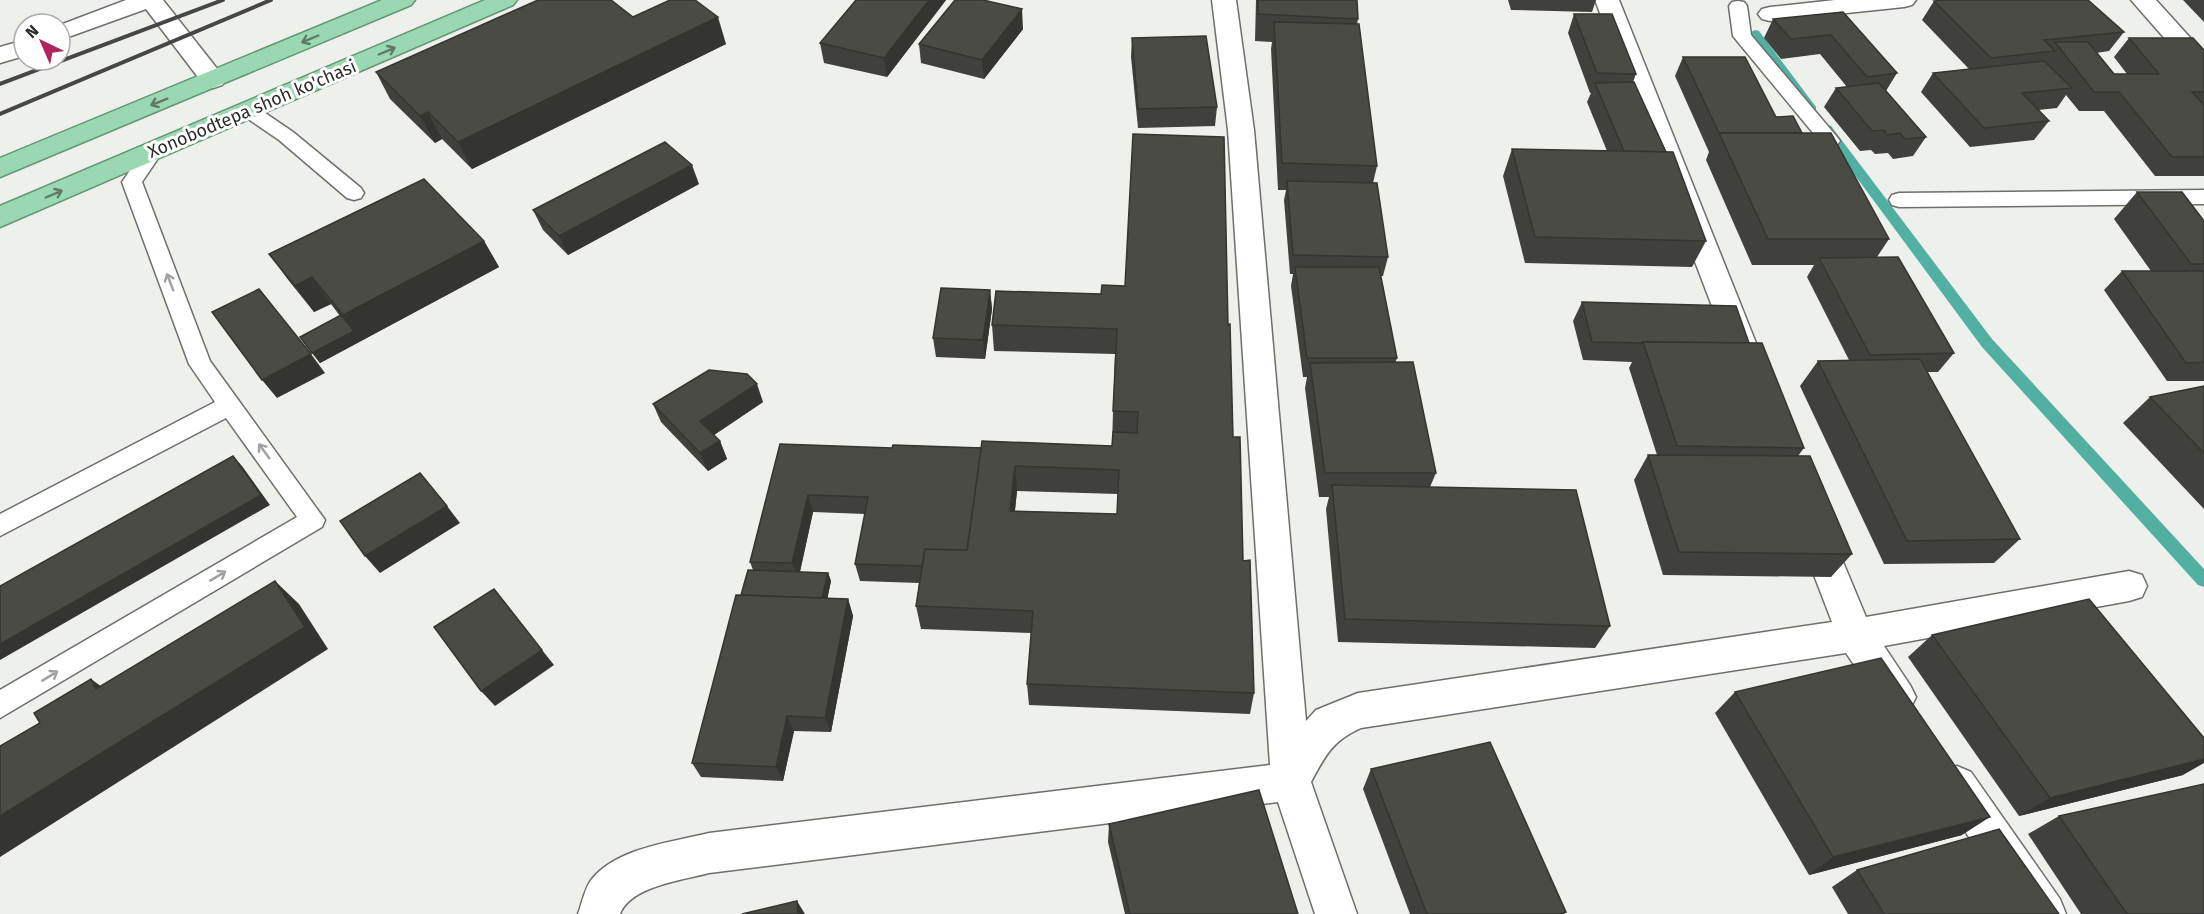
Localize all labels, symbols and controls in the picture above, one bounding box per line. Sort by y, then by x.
north arrow [12,12,72,72]
text: N [22,21,42,42]
one-way arrow [302,34,320,45]
one-way arrow [378,44,396,56]
street label: Xonobodtepa shoh ko'chasi [144,55,360,163]
one-way arrow [151,97,169,108]
one-way arrow [44,188,62,199]
one-way arrow [163,274,174,292]
one-way arrow [258,444,270,460]
one-way arrow [209,570,226,582]
one-way arrow [41,669,58,681]

